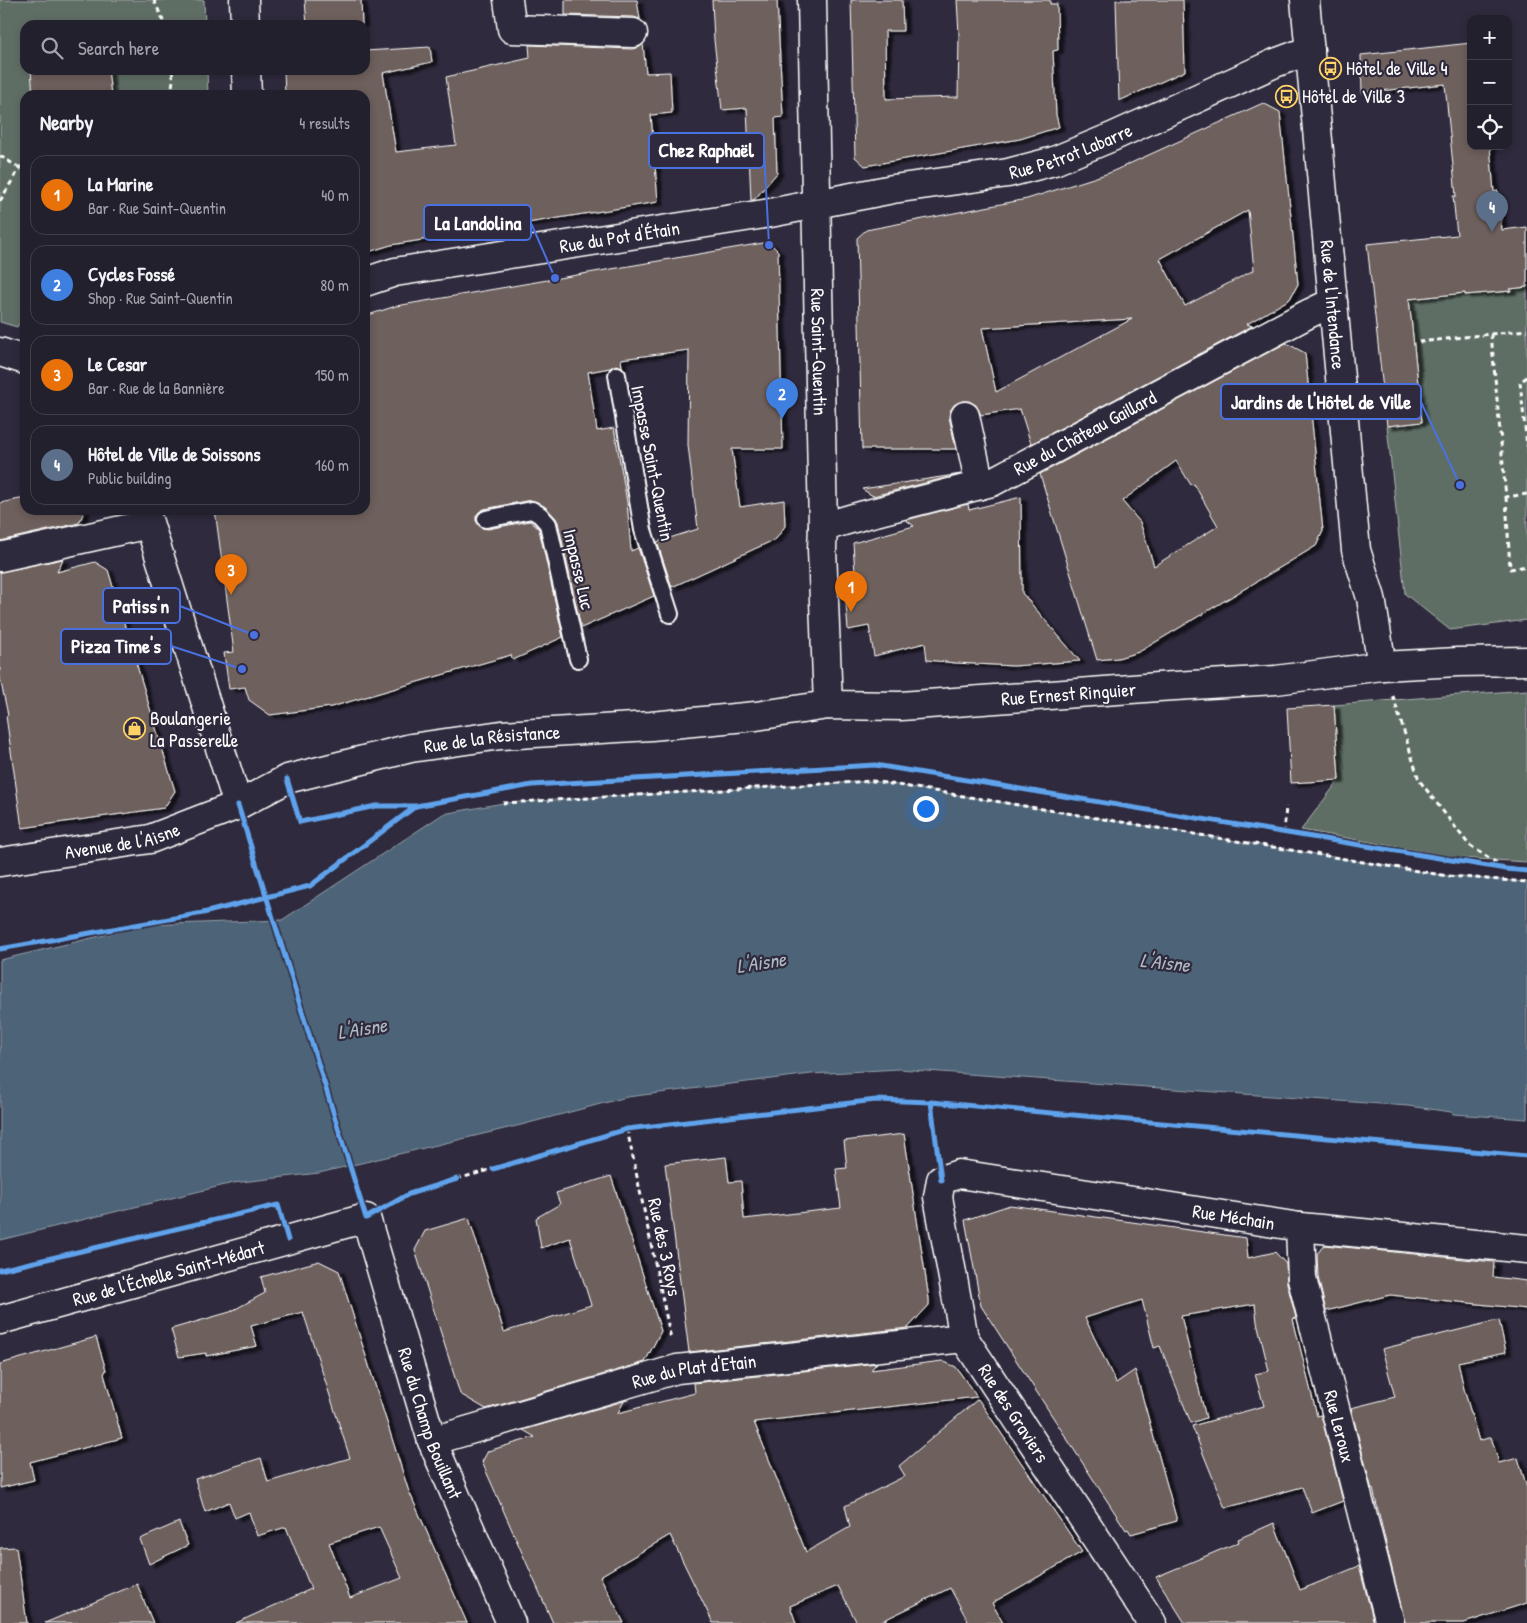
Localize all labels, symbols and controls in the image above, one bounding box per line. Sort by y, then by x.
map controls [1467,15,1512,150]
button: + [1467,15,1512,60]
search box [20,20,370,75]
icon: search [38,34,66,62]
text: Search here [78,35,159,61]
place label: Hôtel de Ville 4 [1346,55,1448,81]
bus stop icon: Hôtel de Ville 4 [1318,56,1342,80]
button: − [1467,60,1512,105]
place label: Hôtel de Ville 3 [1302,83,1405,109]
bus stop icon: Hôtel de Ville 3 [1274,84,1298,108]
button: locate [1467,105,1512,150]
text: Nearby [40,108,93,137]
text: 4 results [299,112,350,134]
street label: Rue Petrot Labarre [1006,116,1137,185]
callout: Chez Raphaël [649,133,764,168]
text: Chez Raphaël [658,136,754,164]
text: La Marine [88,171,153,197]
text: 1 [54,184,60,206]
text: 40 m [321,184,349,206]
pin: 4 [1476,191,1508,232]
text: Bar · Rue Saint-Quentin [88,197,226,219]
callout: La Landolina [424,205,531,240]
text: La Landolina [435,209,522,236]
street label: Rue du Pot d'Étain [558,214,681,259]
street label: Rue de l'Intendance [1314,239,1352,371]
text: Cycles Fossé [88,261,175,287]
text: 2 [53,274,61,296]
text: 80 m [320,274,349,296]
text: Shop · Rue Saint-Quentin [88,287,233,309]
street label: Rue Saint-Quentin [805,288,834,416]
text: Le Cesar [88,351,147,377]
text: 3 [53,364,61,386]
text: 150 m [315,364,349,386]
text: Bar · Rue de la Bannière [88,377,225,399]
pin: 2 [766,378,798,419]
street label: Impasse Saint-Quentin [625,383,681,543]
street label: Rue du Château Gaillard [1009,384,1161,481]
callout: Jardins de l'Hôtel de Ville [1221,384,1421,419]
text: Jardins de l'Hôtel de Ville [1231,388,1411,415]
text: Hôtel de Ville de Soissons [88,441,261,467]
text: 4 [54,454,60,476]
text: 160 m [315,454,349,476]
text: Public building [88,467,171,489]
street label: Impasse Luc [557,526,601,612]
pin: 3 [215,554,247,595]
pin: 1 [835,571,867,612]
callout: Patiss'n [103,588,180,623]
text: Patiss'n [113,592,169,619]
callout: Pizza Time's [61,629,171,664]
text: Pizza Time's [71,632,161,659]
street label: Rue Ernest Ringuier [1000,676,1138,712]
place label: Boulangerie La Passerelle [150,705,239,753]
shop icon: Boulangerie La Passerelle [122,717,146,741]
street label: Rue de la Résistance [422,718,561,759]
your location [913,796,939,822]
street label: Avenue de l'Aisne [63,816,184,865]
water label: L'Aisne [734,945,789,979]
water label: L'Aisne [1139,946,1192,978]
water label: L'Aisne [335,1011,390,1045]
street label: Rue des 3 Roys [642,1196,688,1298]
street label: Rue Méchain [1191,1197,1277,1236]
street label: Rue de l'Échelle Saint-Médart [70,1234,268,1312]
street label: Rue du Champ Bouillant [392,1344,469,1503]
street label: Rue du Plat d'Etain [629,1348,758,1395]
street label: Rue des Graviers [972,1359,1056,1467]
street label: Rue Leroux [1318,1387,1361,1465]

